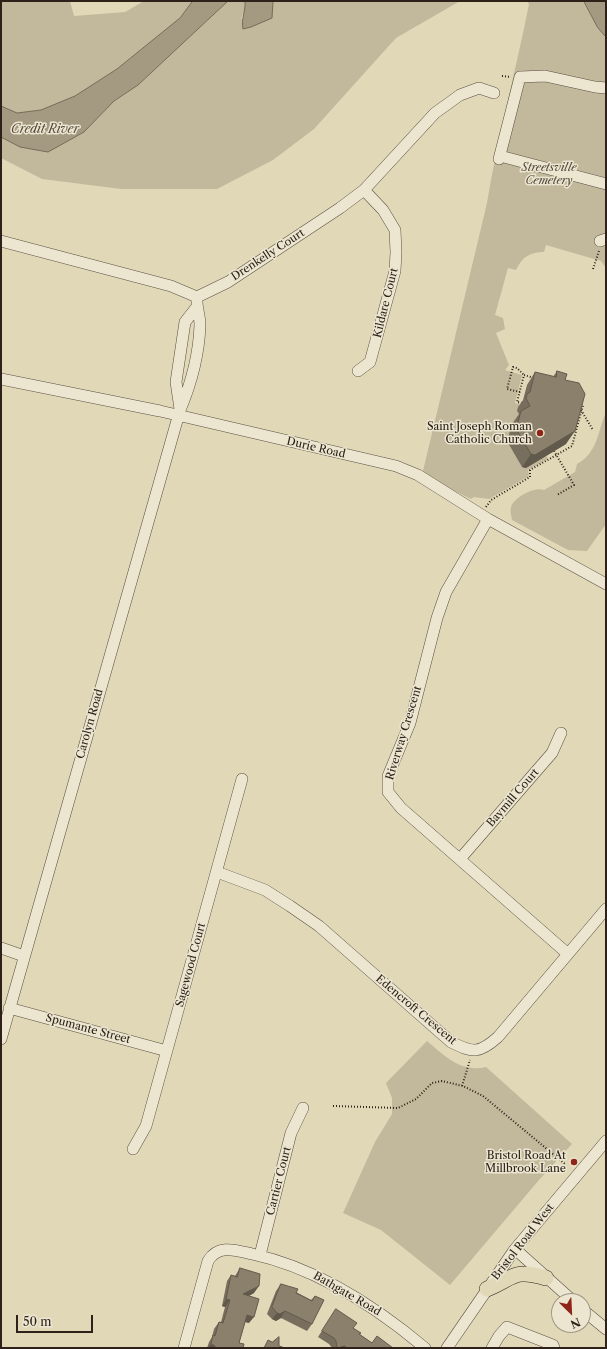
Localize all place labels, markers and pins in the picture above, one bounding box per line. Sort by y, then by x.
place label: Saint Joseph Roman Catholic Church [427,420,532,446]
marker: Saint Joseph Roman Catholic Church [535,428,545,438]
place label: Bristol Road At Millbrook Lane [485,1149,566,1175]
marker: Bristol Road At Millbrook Lane [569,1157,579,1167]

